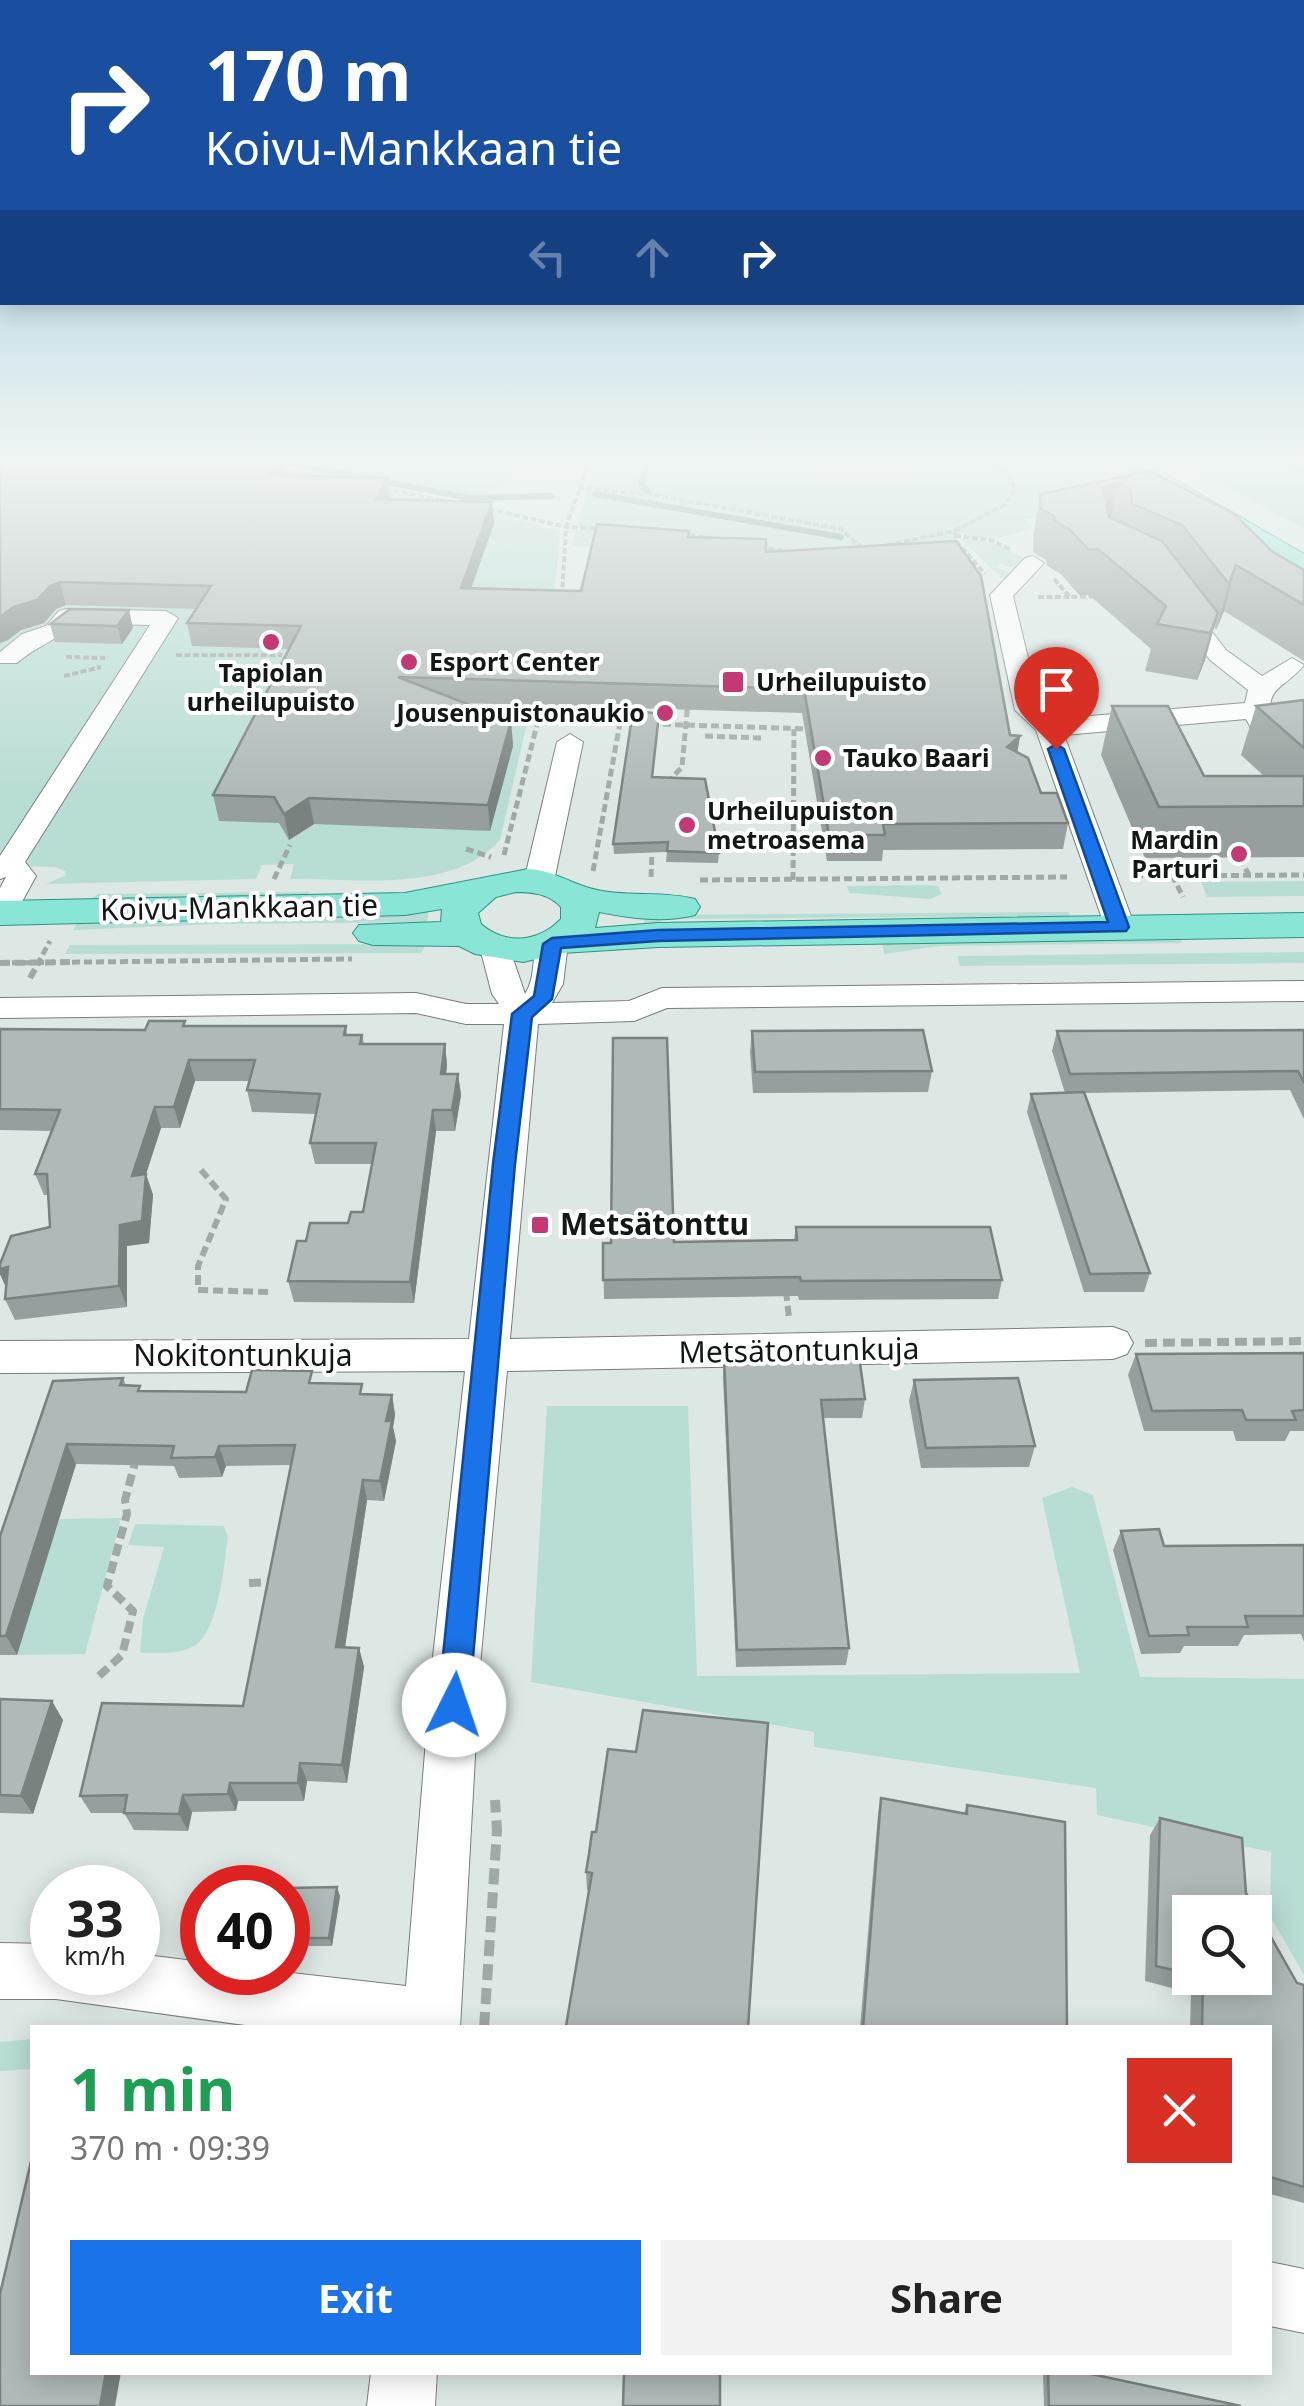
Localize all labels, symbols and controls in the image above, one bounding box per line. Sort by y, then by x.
text: 170 m [205,26,412,122]
icon: right [40,40,170,170]
text: Koivu-Mankkaan tie [205,117,622,178]
icon: left [520,230,575,285]
icon: ahead [625,230,680,285]
icon: right [730,230,785,285]
marker: Tapiolan urheilupuisto [260,631,282,653]
place label: Esport Center [429,644,600,678]
pin [1014,647,1099,750]
marker: Esport Center [398,651,420,673]
place label: Tapiolan urheilupuisto [187,655,355,718]
icon: arrive [1029,662,1084,717]
place label: Urheilupuisto [756,664,927,698]
marker: Urheilupuisto [720,669,746,695]
place label: Jousenpuistonaukio [394,695,645,729]
marker: Jousenpuistonaukio [654,702,676,724]
place label: Tauko Baari [843,740,990,774]
marker: Tauko Baari [812,747,834,769]
place label: Urheilupuiston metroasema [707,793,894,856]
marker: Urheilupuiston metroasema [676,814,698,836]
place label: Mardin Parturi [1130,822,1219,885]
marker: Mardin Parturi [1228,843,1250,865]
street label: Koivu-Mankkaan tie [100,884,378,929]
place label: Metsätonttu [560,1203,749,1244]
marker: Metsätonttu [529,1214,551,1236]
street label: Metsätontunkuja [678,1327,920,1372]
street label: Nokitontunkuja [133,1334,353,1375]
position arrow [402,1653,506,1757]
speed limit sign: 40 [180,1865,310,1995]
text: 33 [66,1884,124,1952]
map controls [1172,1895,1272,1995]
button: search [1172,1895,1272,1995]
text: km/h [64,1938,126,1972]
text: 1 min [70,2047,235,2129]
button: close [1127,2058,1232,2163]
text: 370 m · 09:39 [70,2126,270,2169]
button: Exit [70,2240,641,2355]
button: Share [661,2240,1232,2355]

